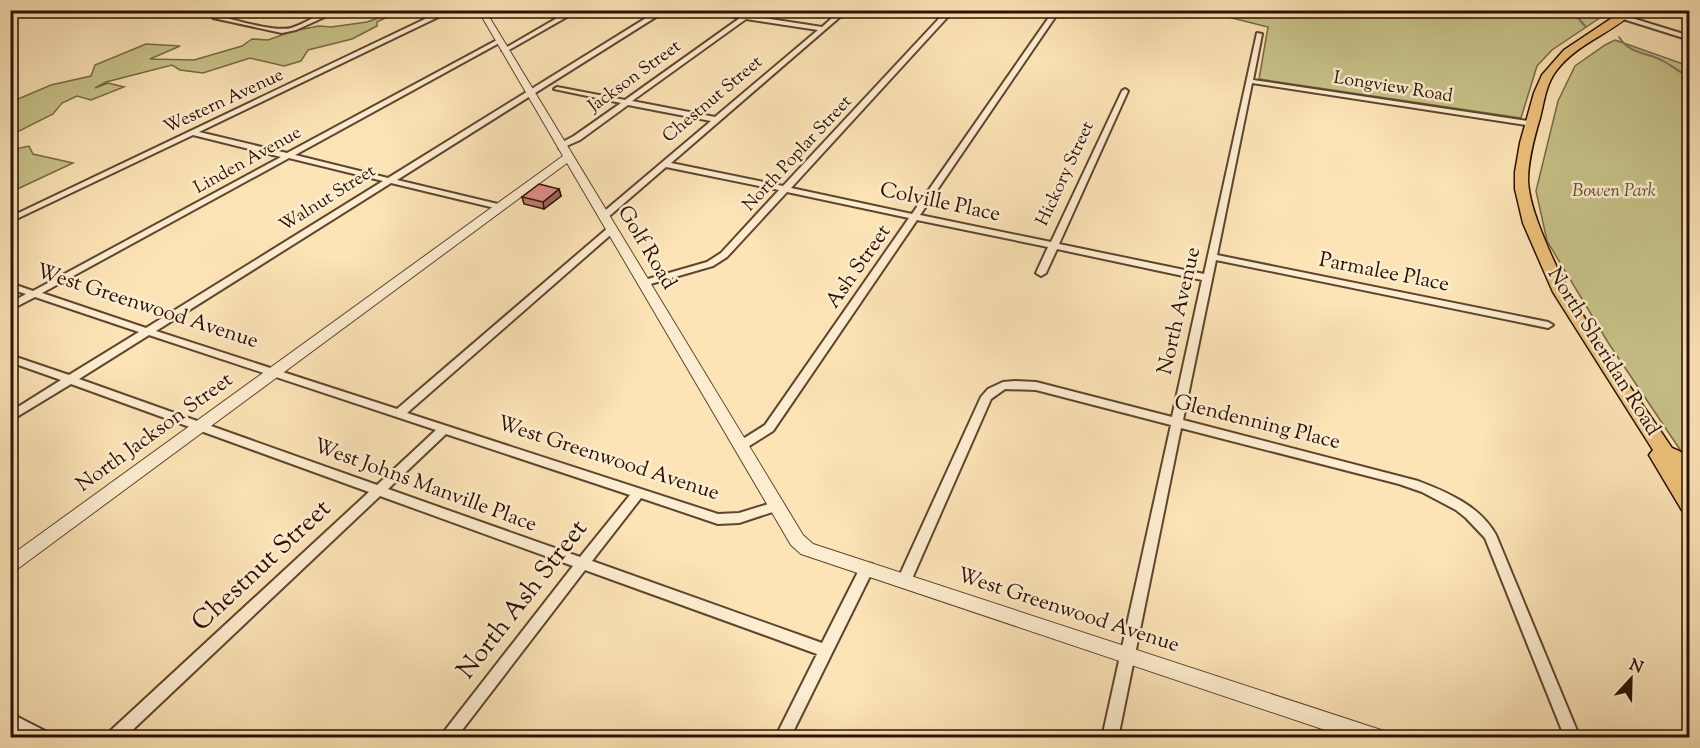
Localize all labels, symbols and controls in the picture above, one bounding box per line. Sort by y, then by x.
street label: Jackson Street [582,34,687,120]
street label: Chestnut Street [657,50,769,150]
street label: Western Avenue [160,63,288,141]
street label: Longview Road [1332,66,1454,110]
street label: North Poplar Street [737,90,859,218]
street label: Hickory Street [1030,117,1102,231]
street label: Linden Avenue [189,121,307,201]
street label: Walnut Street [275,159,381,239]
street label: Colville Place [877,176,1003,230]
park label: Bowen Park [1572,179,1656,205]
street label: Golf Road [609,200,683,296]
street label: Ash Street [819,219,899,315]
street label: North Avenue [1151,244,1209,378]
street label: Parmalee Place [1316,246,1452,300]
street label: West Greenwood Avenue [32,257,262,357]
street label: North Sheridan Road [1539,262,1667,442]
street label: North Jackson Street [71,366,239,500]
street label: Glendenning Place [1171,388,1343,458]
street label: West Greenwood Avenue [493,409,723,509]
street label: West Johns Manville Place [309,432,541,540]
street label: Chestnut Street [184,491,340,641]
street label: North Ash Street [449,512,597,688]
street label: West Greenwood Avenue [953,561,1183,661]
north arrow [1601,649,1661,709]
text: N [1625,654,1646,681]

